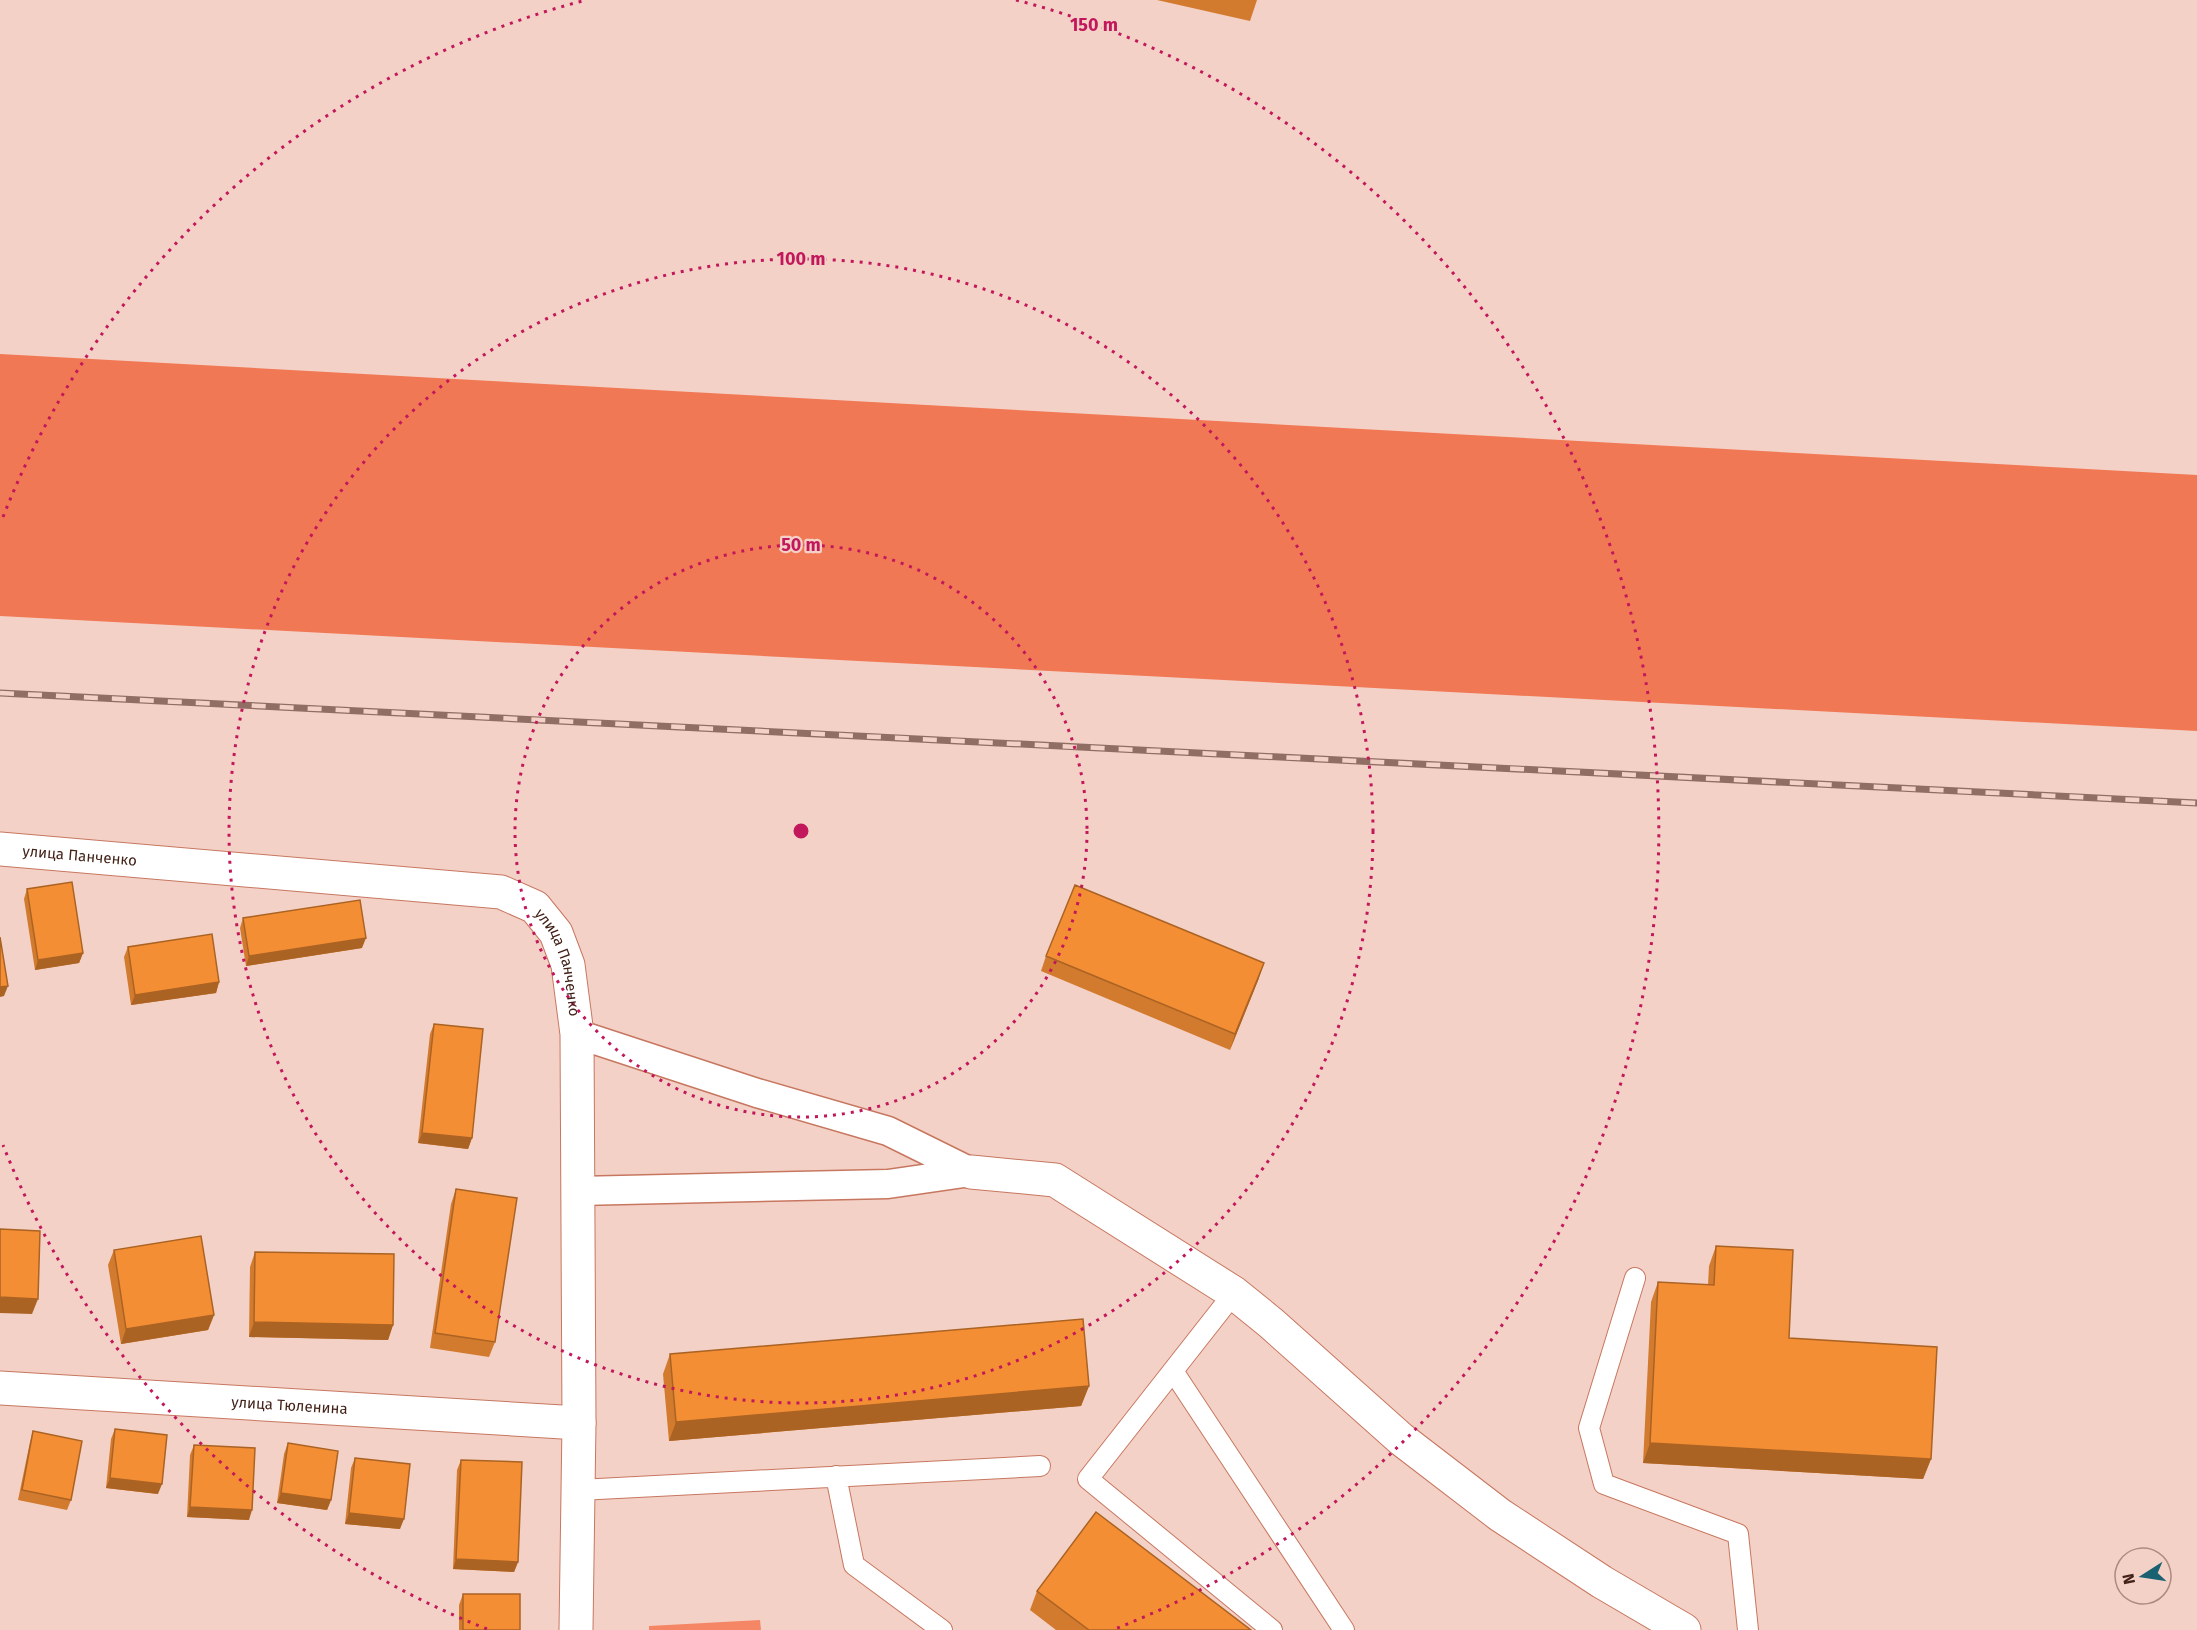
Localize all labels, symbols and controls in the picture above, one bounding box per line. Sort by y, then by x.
text: 150 m [1070,14,1118,36]
text: 100 m [777,248,825,270]
text: 50 m [781,534,821,556]
centre of rings [791,821,811,841]
street label: улица Панченко [22,842,138,870]
street label: улица Панченко [531,905,584,1018]
street label: улица Тюленина [231,1393,348,1418]
north arrow [2113,1546,2173,1606]
text: N [2118,1572,2139,1586]

